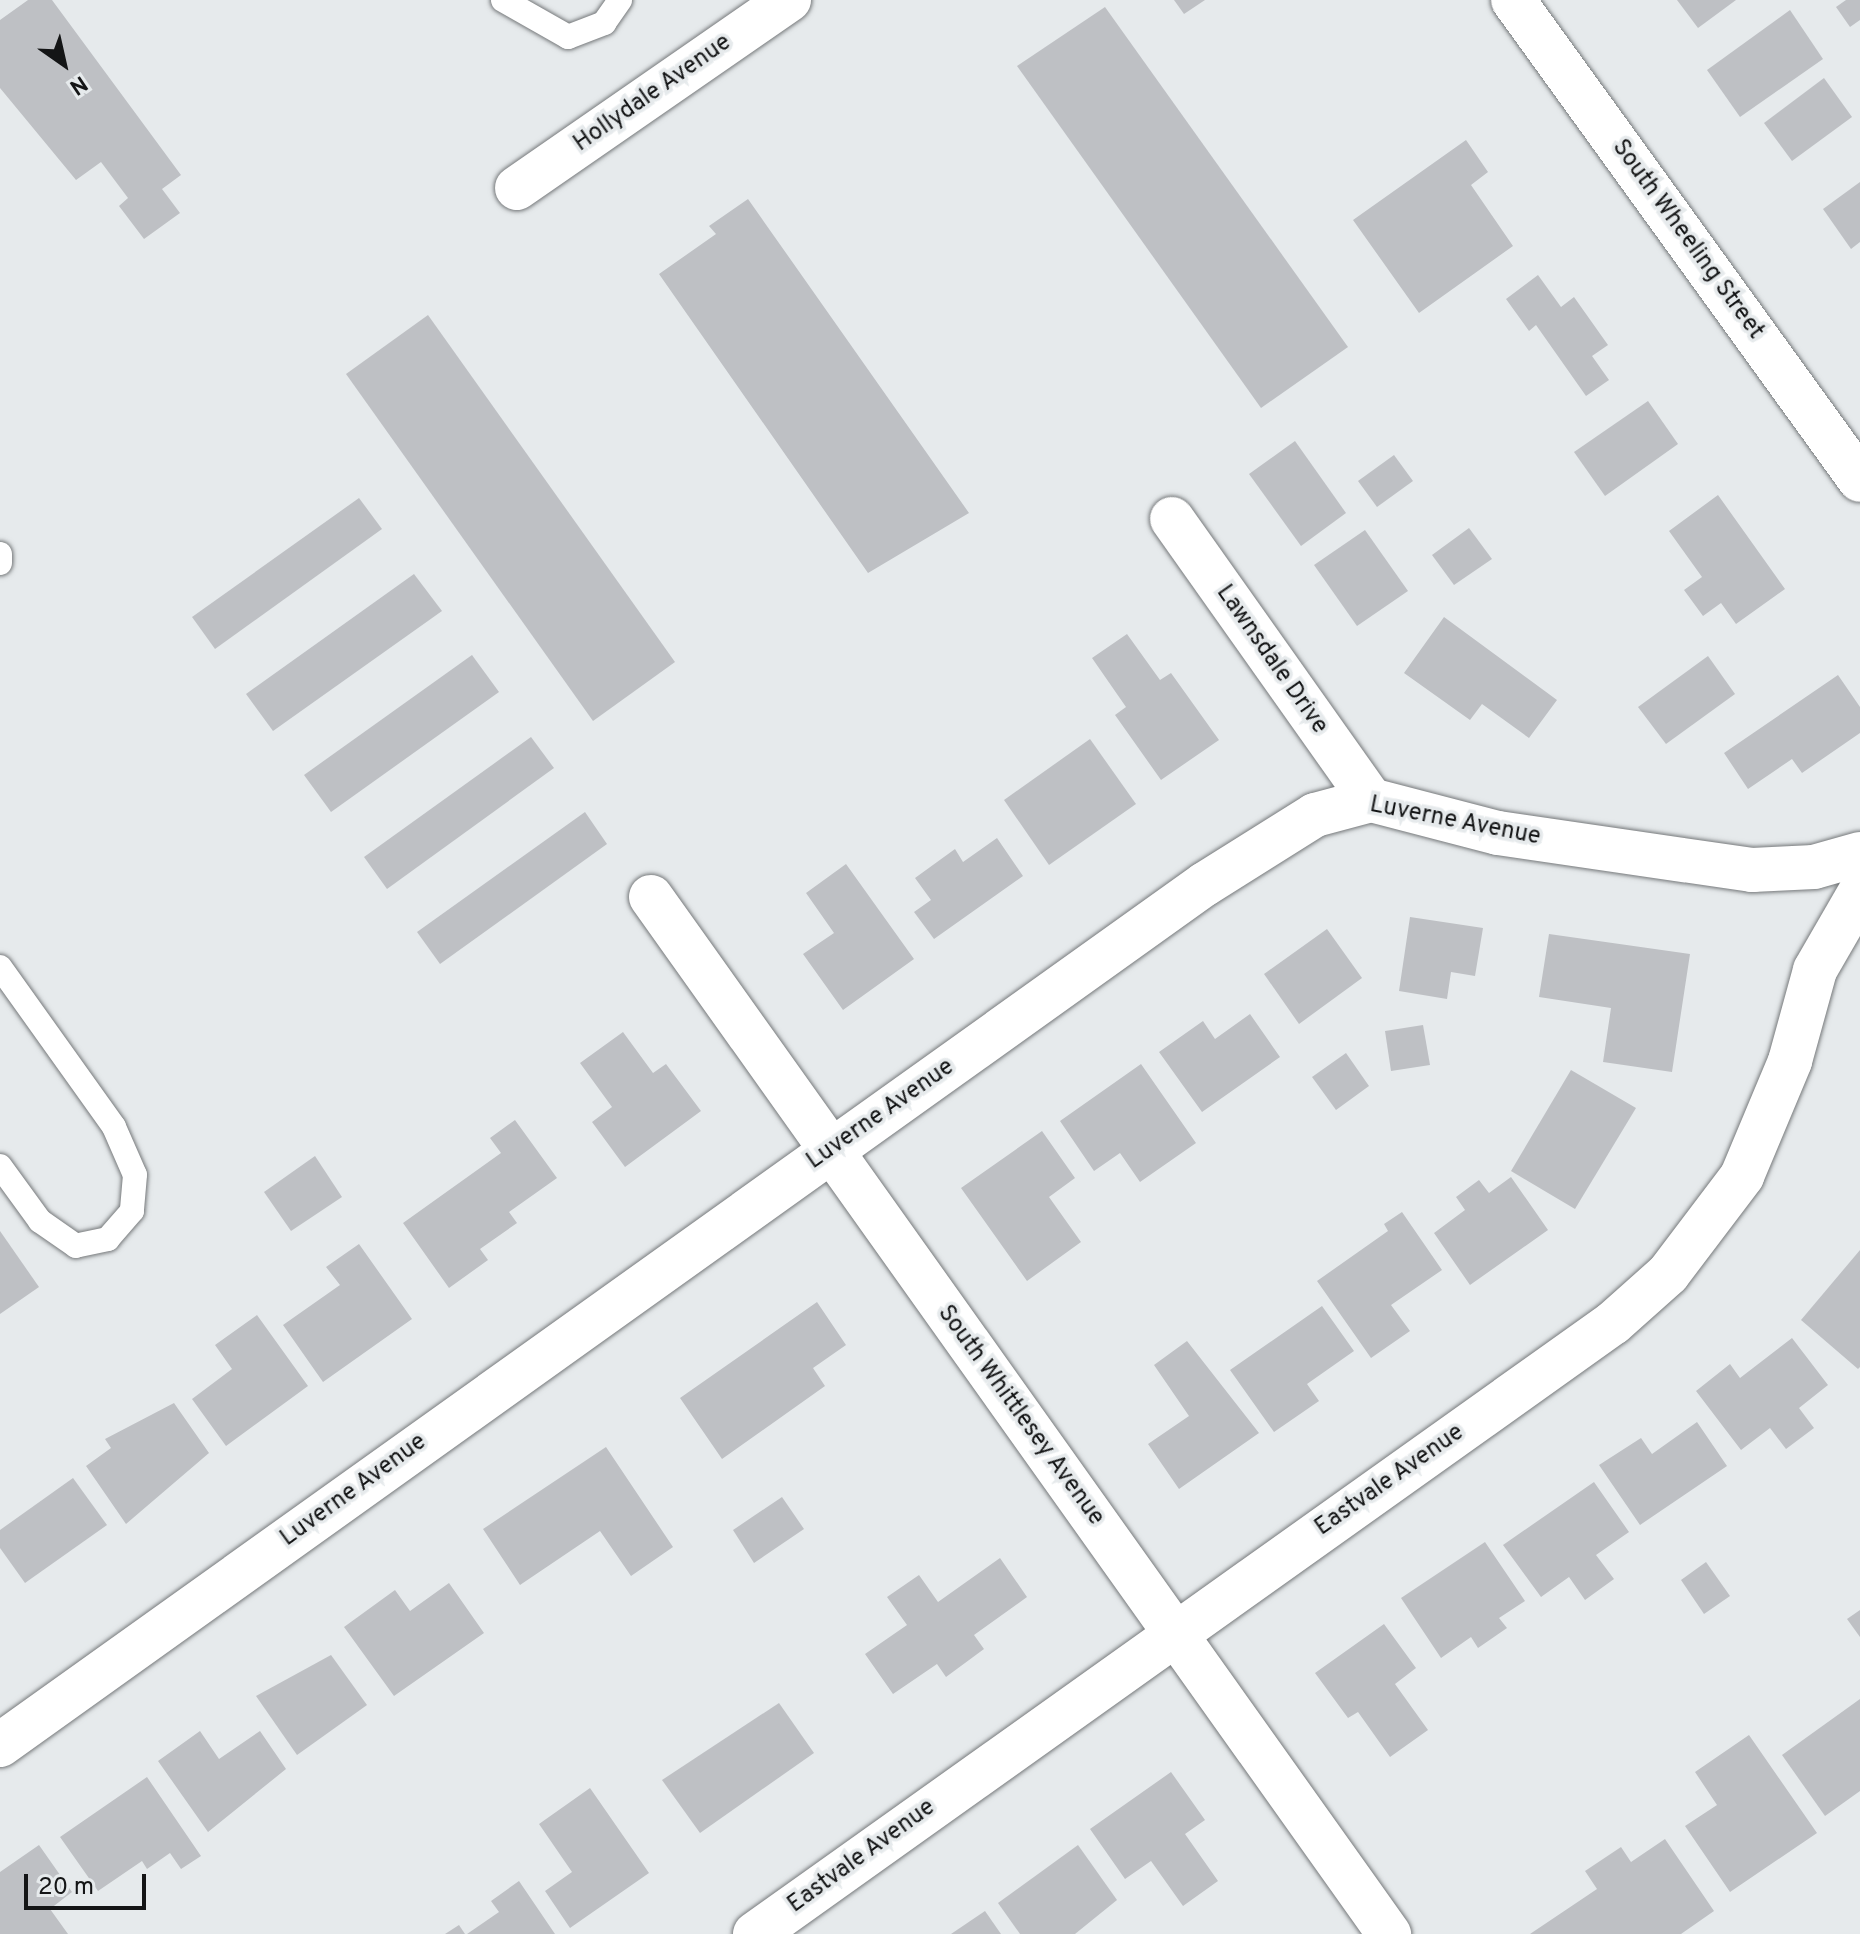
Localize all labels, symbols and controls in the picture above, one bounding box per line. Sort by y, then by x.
north arrow [24,24,104,104]
street label: Hollydale Avenue [568,29,738,159]
text: N [64,69,92,100]
street label: South Wheeling Street [1605,134,1769,346]
street label: Lawnsdale Drive [1209,580,1333,740]
street label: Luverne Avenue [1367,791,1543,853]
street label: Luverne Avenue [801,1053,961,1177]
street label: South Whittlesey Avenue [930,1300,1110,1532]
street label: Eastvale Avenue [1310,1419,1470,1543]
street label: Luverne Avenue [275,1428,433,1554]
street label: Eastvale Avenue [782,1794,942,1920]
scale bar [28,1858,150,1908]
text: 20 m [38,1873,94,1903]

